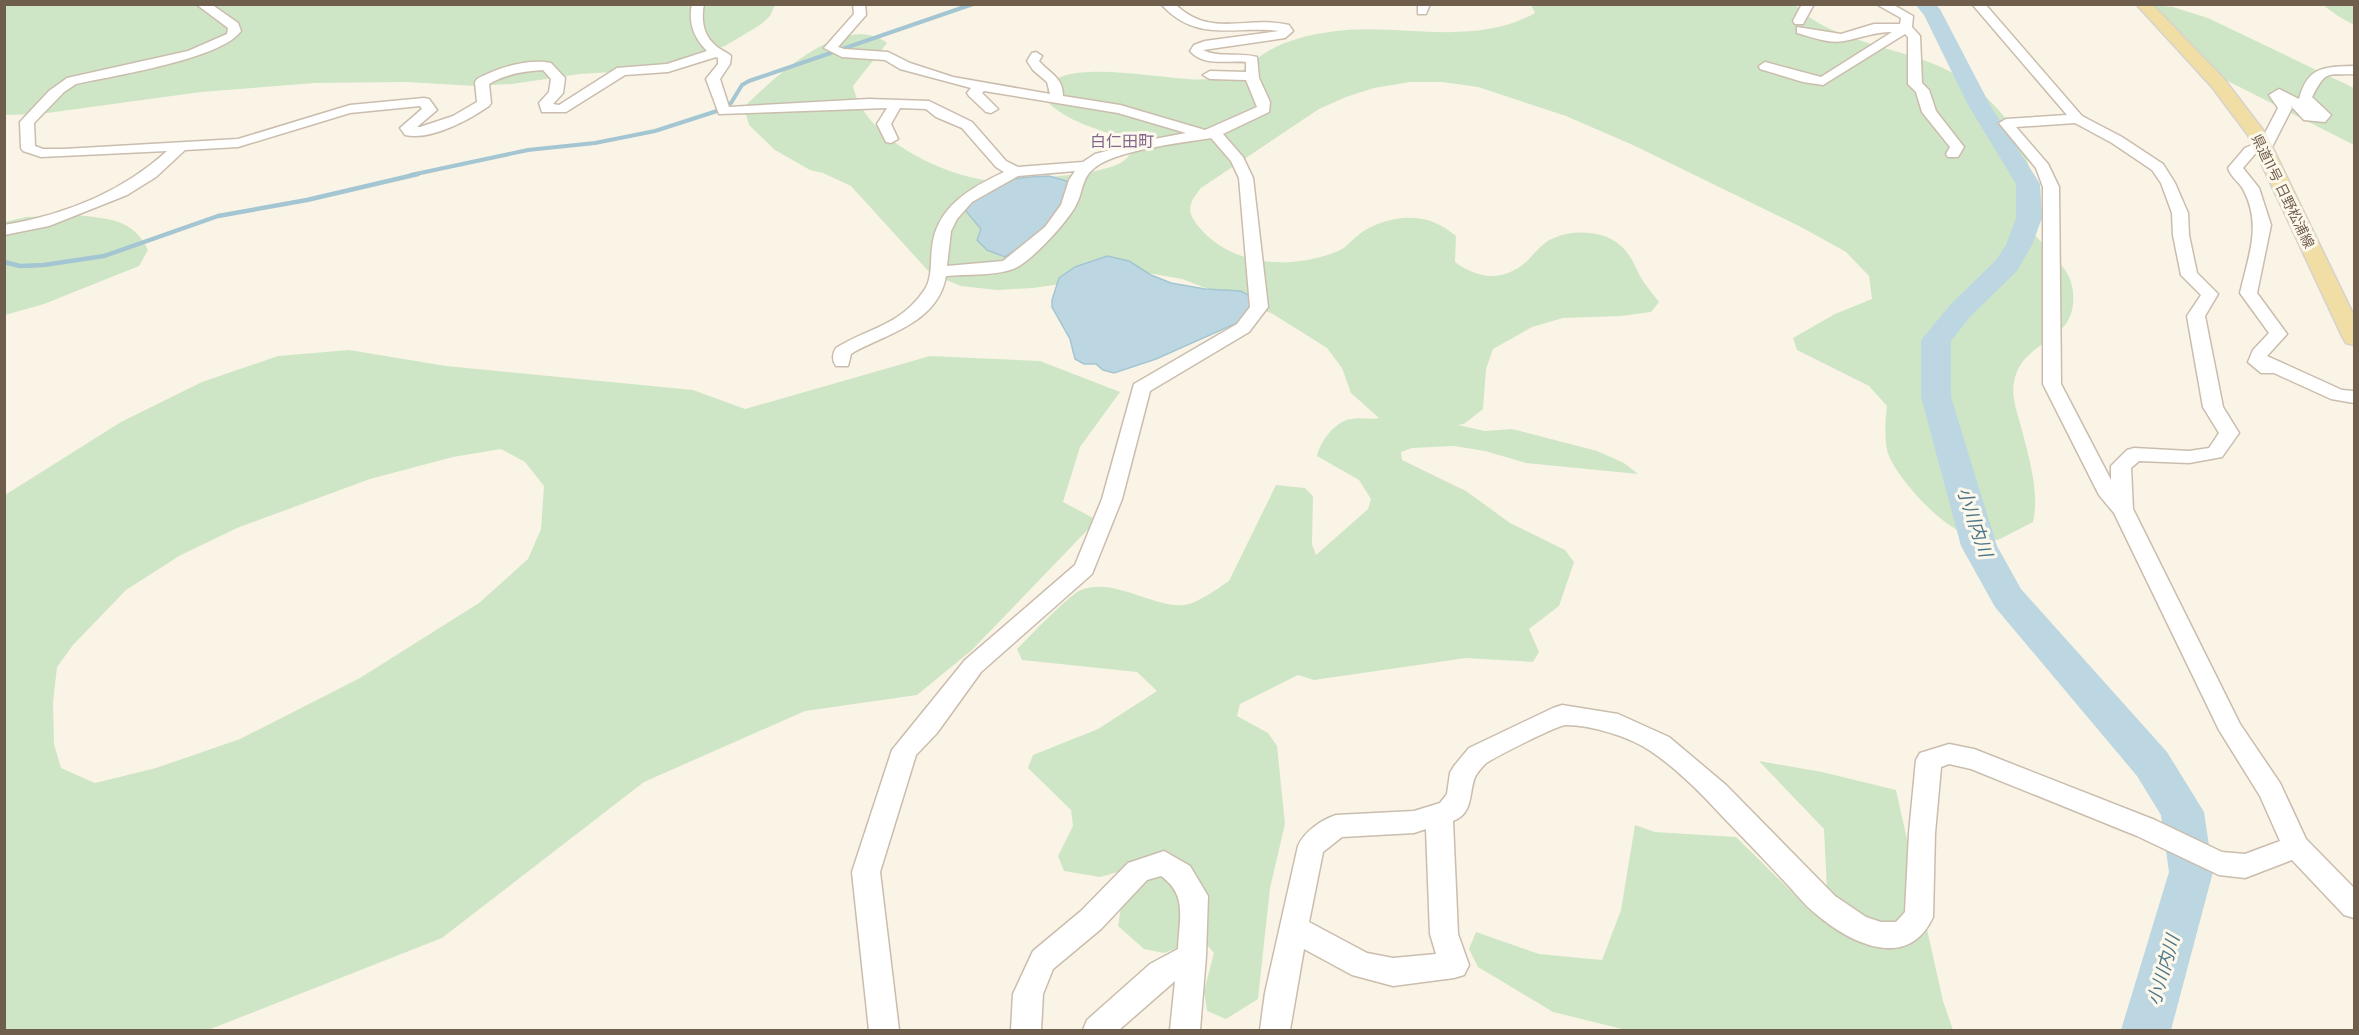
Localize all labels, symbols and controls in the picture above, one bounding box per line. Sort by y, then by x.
district label: 白仁田町 [1090,130,1154,153]
street label: 県道11号 日野松浦線 [2247,131,2319,251]
water label: 小川内川 [1951,484,1999,562]
water label: 小川内川 [2141,930,2185,1008]

